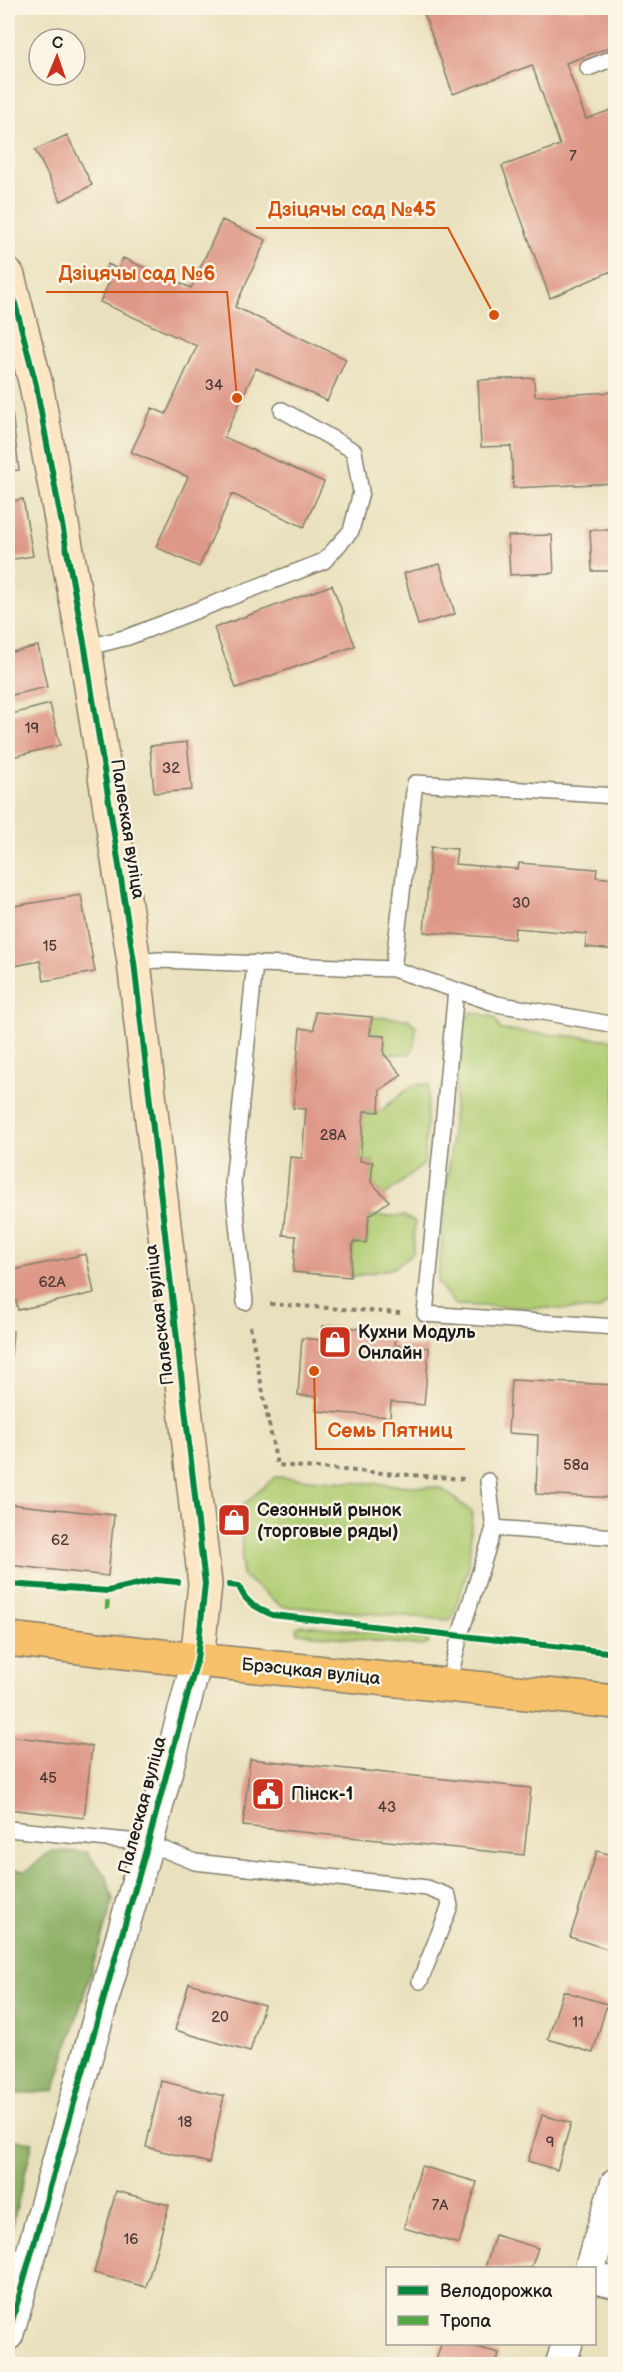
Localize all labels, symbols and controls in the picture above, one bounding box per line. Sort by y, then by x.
north arrow [27,27,87,87]
text: С [52,34,63,53]
house number: 7 [569,147,577,166]
callout: Дзіцячы сад №45 [256,190,448,228]
text: Дзіцячы сад №45 [268,198,437,222]
callout: Дзіцячы сад №6 [46,254,227,292]
text: Дзіцячы сад №6 [59,262,215,286]
house number: 34 [205,376,223,395]
house number: 19 [25,719,39,738]
street label: Палеская вуліца [106,758,149,901]
house number: 32 [162,759,180,778]
house number: 30 [512,894,530,913]
house number: 15 [43,937,57,956]
house number: 28А [320,1126,347,1145]
street label: Палеская вуліца [140,1243,179,1386]
house number: 62А [38,1273,66,1292]
place label: Кухни Модуль Онлайн [358,1322,476,1364]
shop icon: Кухни Модуль Онлайн [317,1324,353,1360]
callout: Семь Пятниц [316,1411,465,1449]
text: Семь Пятниц [327,1419,453,1443]
house number: 58a [563,1456,589,1475]
place label: Сезонный рынок (торговые ряды) [257,1500,401,1542]
shop icon: Сезонный рынок (торговые ряды) [216,1502,252,1538]
house number: 62 [51,1531,69,1550]
street label: Брэсцкая вуліца [240,1654,382,1689]
street label: Палеская вуліца [114,1734,171,1876]
house number: 45 [39,1769,57,1788]
public building icon: Пінск-1 [250,1776,286,1812]
place label: Пінск-1 [291,1784,353,1805]
house number: 43 [378,1798,396,1817]
house number: 20 [211,2008,229,2027]
house number: 11 [572,2013,584,2032]
house number: 18 [178,2113,193,2132]
house number: 9 [546,2133,554,2152]
house number: 7А [432,2196,449,2215]
house number: 16 [124,2230,138,2249]
legend [386,2267,596,2345]
text: Велодорожка [440,2281,553,2302]
text: Тропа [440,2311,491,2332]

